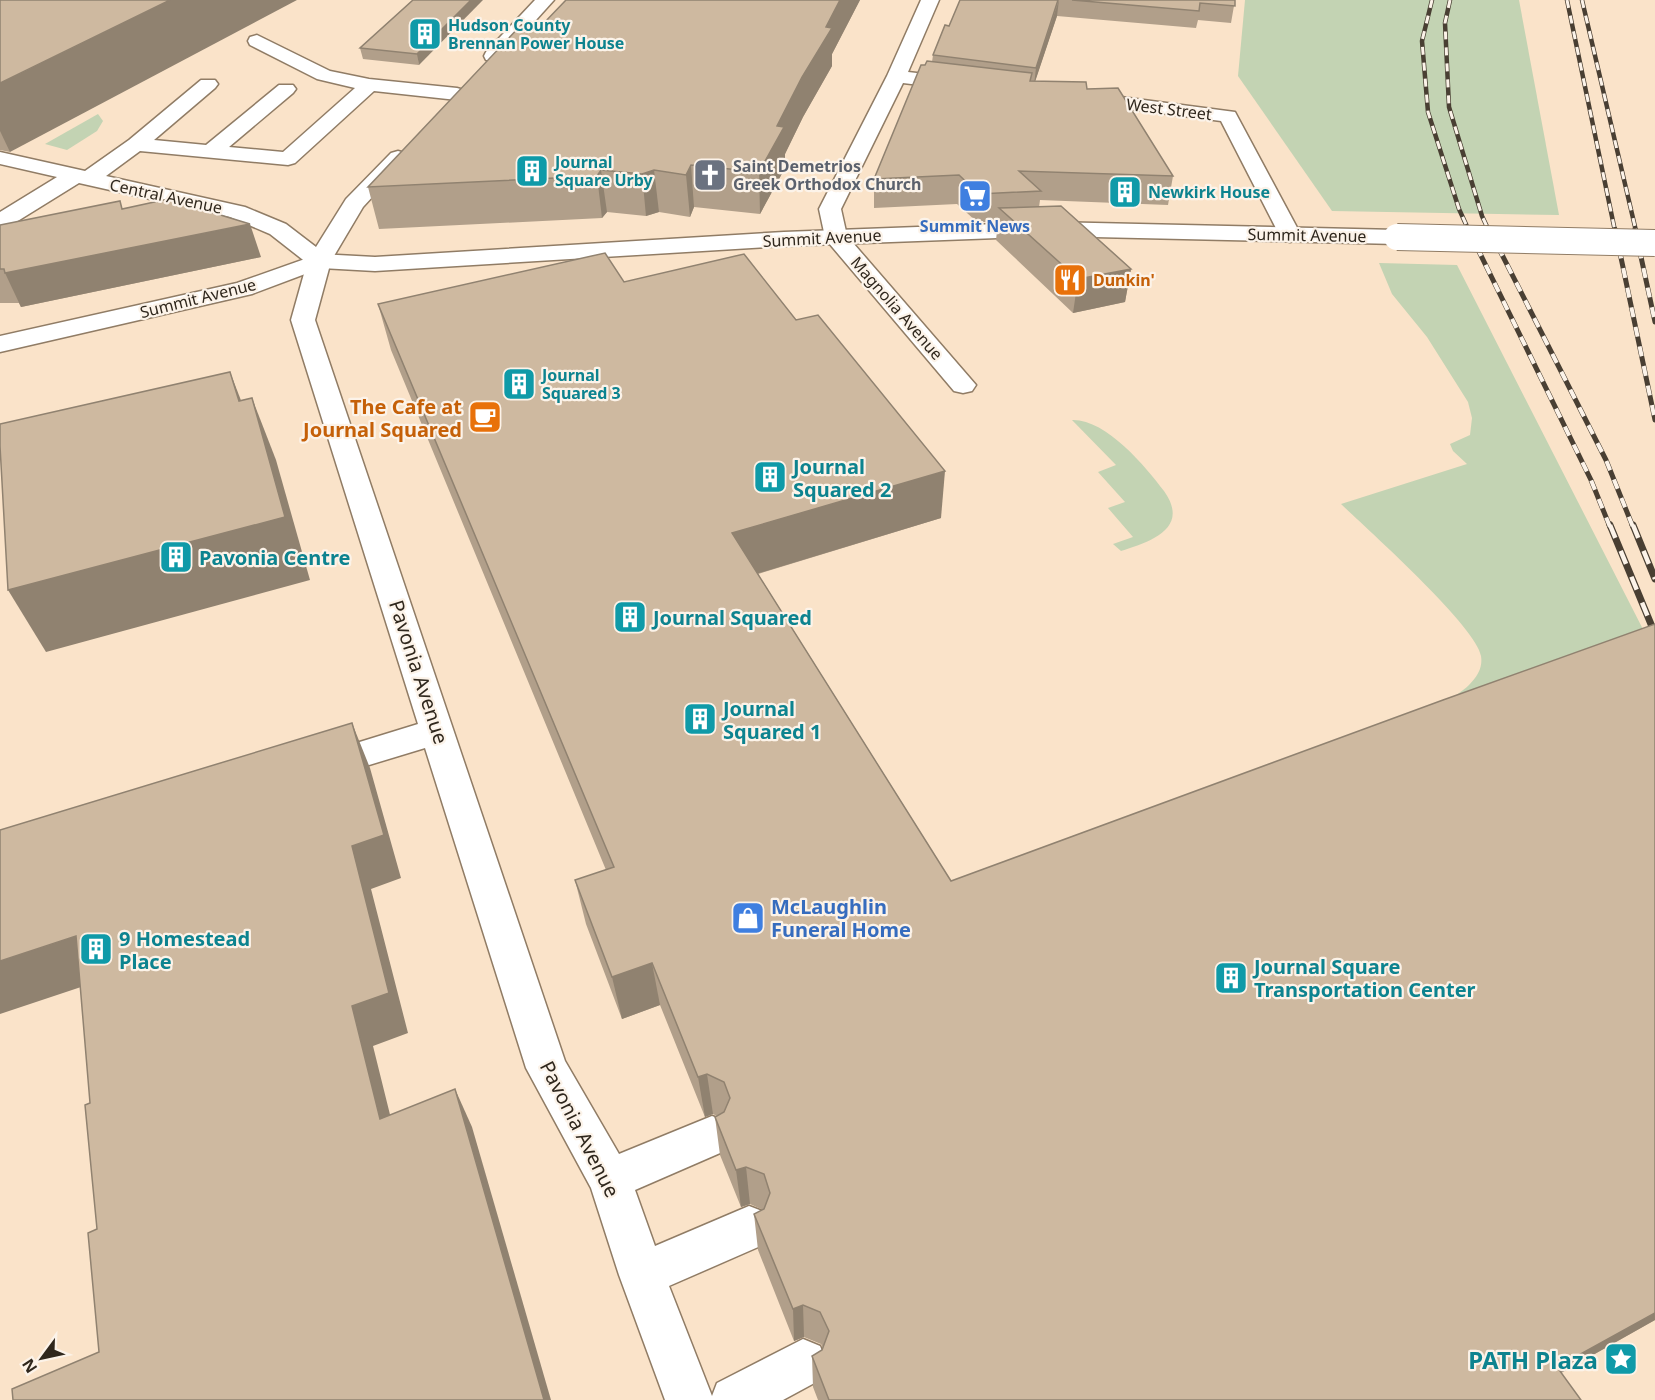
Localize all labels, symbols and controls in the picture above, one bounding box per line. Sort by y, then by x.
place label: Hudson County Brennan Power House [448,14,624,54]
building icon: Hudson County Brennan Power House [407,16,443,52]
street label: West Street [1125,93,1213,125]
place label: Journal Square Urby [553,151,653,191]
building icon: Journal Square Urby [514,153,550,189]
place label: Saint Demetrios Greek Orthodox Church [733,155,922,195]
church icon: Saint Demetrios Greek Orthodox Church [692,157,728,193]
street label: Central Avenue [108,173,224,219]
building icon: Newkirk House [1107,174,1143,210]
supermarket icon: Summit News [957,178,993,214]
place label: Newkirk House [1148,181,1270,203]
place label: Summit News [920,215,1030,237]
street label: Summit Avenue [1247,223,1367,247]
street label: Summit Avenue [762,224,882,252]
street label: Magnolia Avenue [846,252,948,364]
restaurant icon: Dunkin' [1052,262,1088,298]
place label: Dunkin' [1093,269,1155,291]
street label: Summit Avenue [138,273,258,323]
place label: Journal Squared 3 [540,364,621,404]
building icon: Journal Squared 3 [501,366,537,402]
place label: The Cafe at Journal Squared [301,393,462,443]
cafe icon: The Cafe at Journal Squared [467,399,503,435]
place label: Journal Squared 2 [791,453,891,503]
building icon: Journal Squared 2 [752,459,788,495]
building icon: Pavonia Centre [158,539,194,575]
place label: Pavonia Centre [199,544,350,571]
street label: Pavonia Avenue [383,597,455,747]
building icon: Journal Squared [612,599,648,635]
place label: Journal Squared [651,604,812,631]
place label: Journal Squared 1 [721,695,821,745]
building icon: Journal Squared 1 [682,701,718,737]
place label: McLaughlin Funeral Home [771,893,911,943]
shop icon: McLaughlin Funeral Home [730,900,766,936]
place label: 9 Homestead Place [119,925,250,975]
building icon: 9 Homestead Place [78,931,114,967]
place label: Journal Square Transportation Center [1252,953,1476,1003]
building icon: Journal Square Transportation Center [1213,960,1249,996]
street label: Pavonia Avenue [534,1056,626,1202]
north arrow [12,1328,72,1388]
place icon: PATH Plaza [1603,1341,1639,1377]
place label: PATH Plaza [1468,1343,1598,1376]
text: N [17,1355,42,1378]

